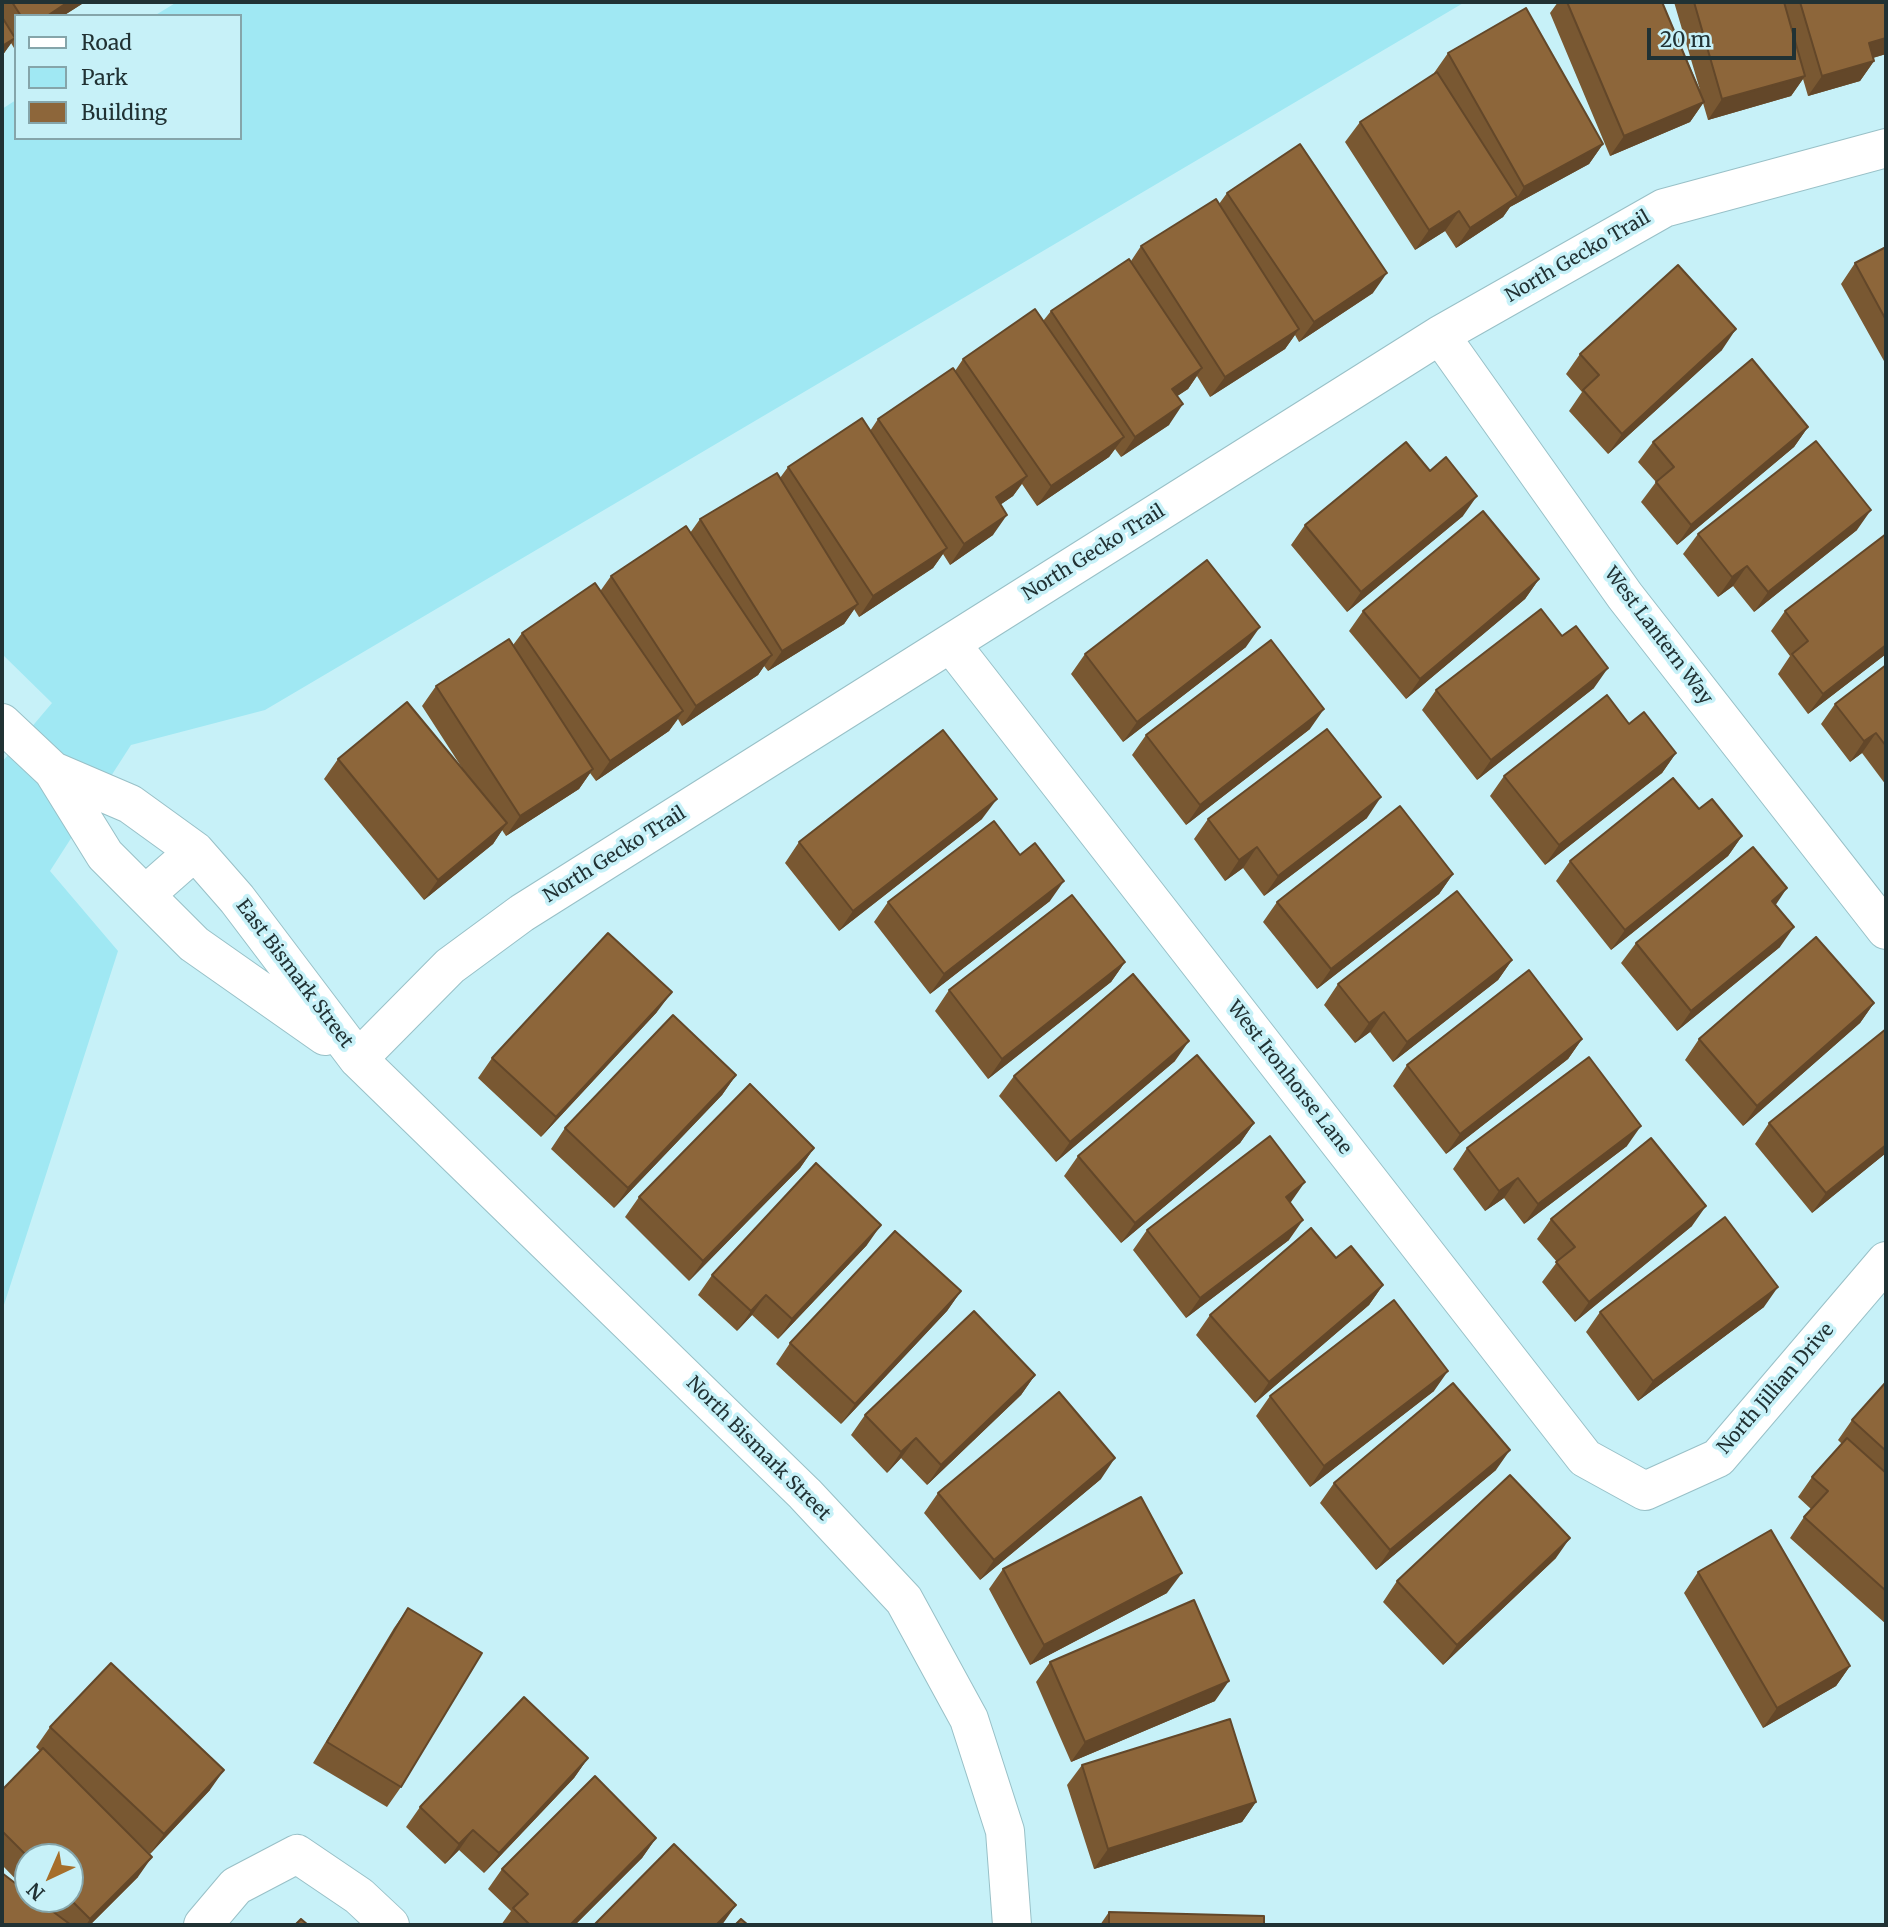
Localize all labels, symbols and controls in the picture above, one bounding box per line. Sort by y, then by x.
legend [14,14,242,140]
scale bar [1650,14,1799,58]
text: 20 m [1660,26,1711,53]
text: Road [81,29,132,56]
text: Park [81,64,128,91]
text: Building [81,99,167,126]
street label: North Gecko Trail [1502,206,1654,308]
street label: North Gecko Trail [1019,500,1169,606]
street label: West Lantern Way [1599,563,1717,709]
street label: North Gecko Trail [540,802,690,908]
street label: East Bismark Street [231,895,357,1053]
street label: West Ironhorse Lane [1222,997,1356,1159]
street label: North Jillian Drive [1713,1319,1839,1459]
street label: North Bismark Street [681,1372,835,1526]
north arrow [14,1843,84,1913]
text: N [22,1878,50,1906]

